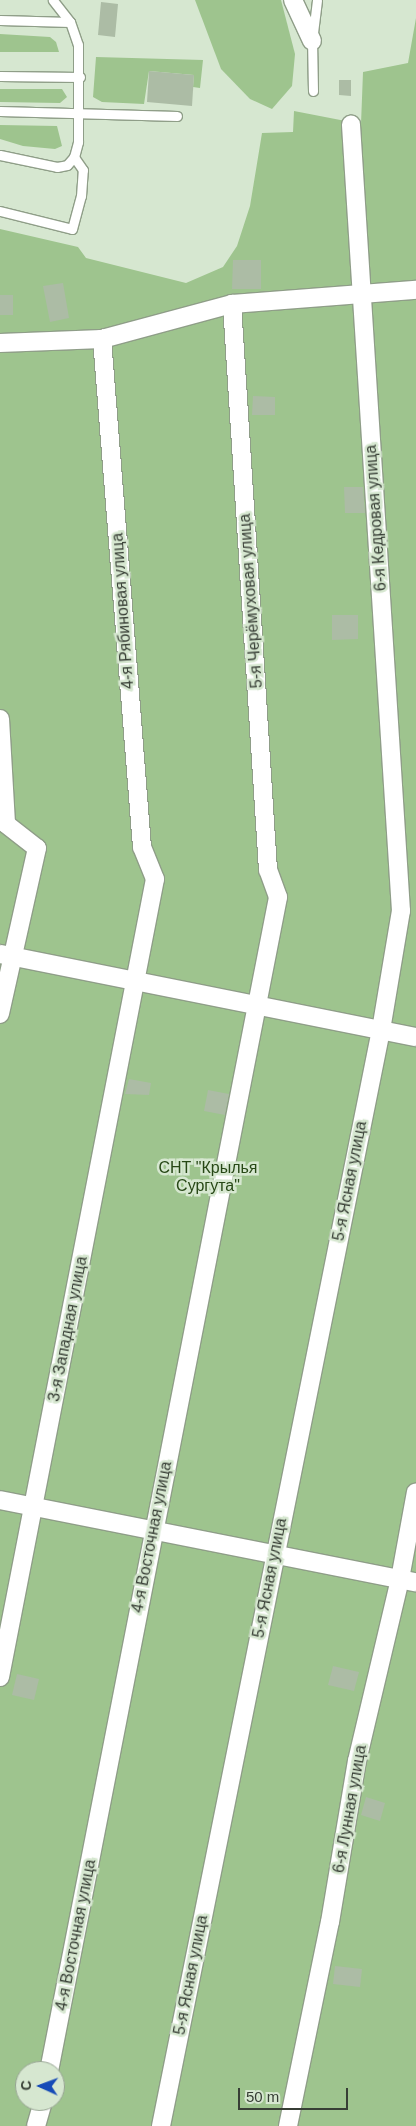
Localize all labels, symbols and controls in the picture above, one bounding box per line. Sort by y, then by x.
street label: 6-я Кедровая улица [361,444,391,592]
street label: 5-я Черёмуховая улица [235,513,267,689]
street label: 4-я Рябиновая улица [108,532,138,690]
street label: 5-я Ясная улица [329,1119,371,1243]
park label: CНТ "Крылья Сургута" [158,1158,258,1196]
street label: 3-я Западная улица [44,1255,92,1403]
street label: 4-я Восточная улица [128,1460,176,1614]
street label: 5-я Ясная улица [249,1516,291,1640]
street label: 6-я Лунная улица [329,1743,371,1875]
street label: 4-я Восточная улица [52,1858,100,2012]
street label: 5-я Ясная улица [170,1913,212,2037]
north arrow [15,2061,65,2111]
scale bar [241,2078,351,2110]
text: С [18,2080,34,2091]
text: 50 m [246,2088,279,2105]

